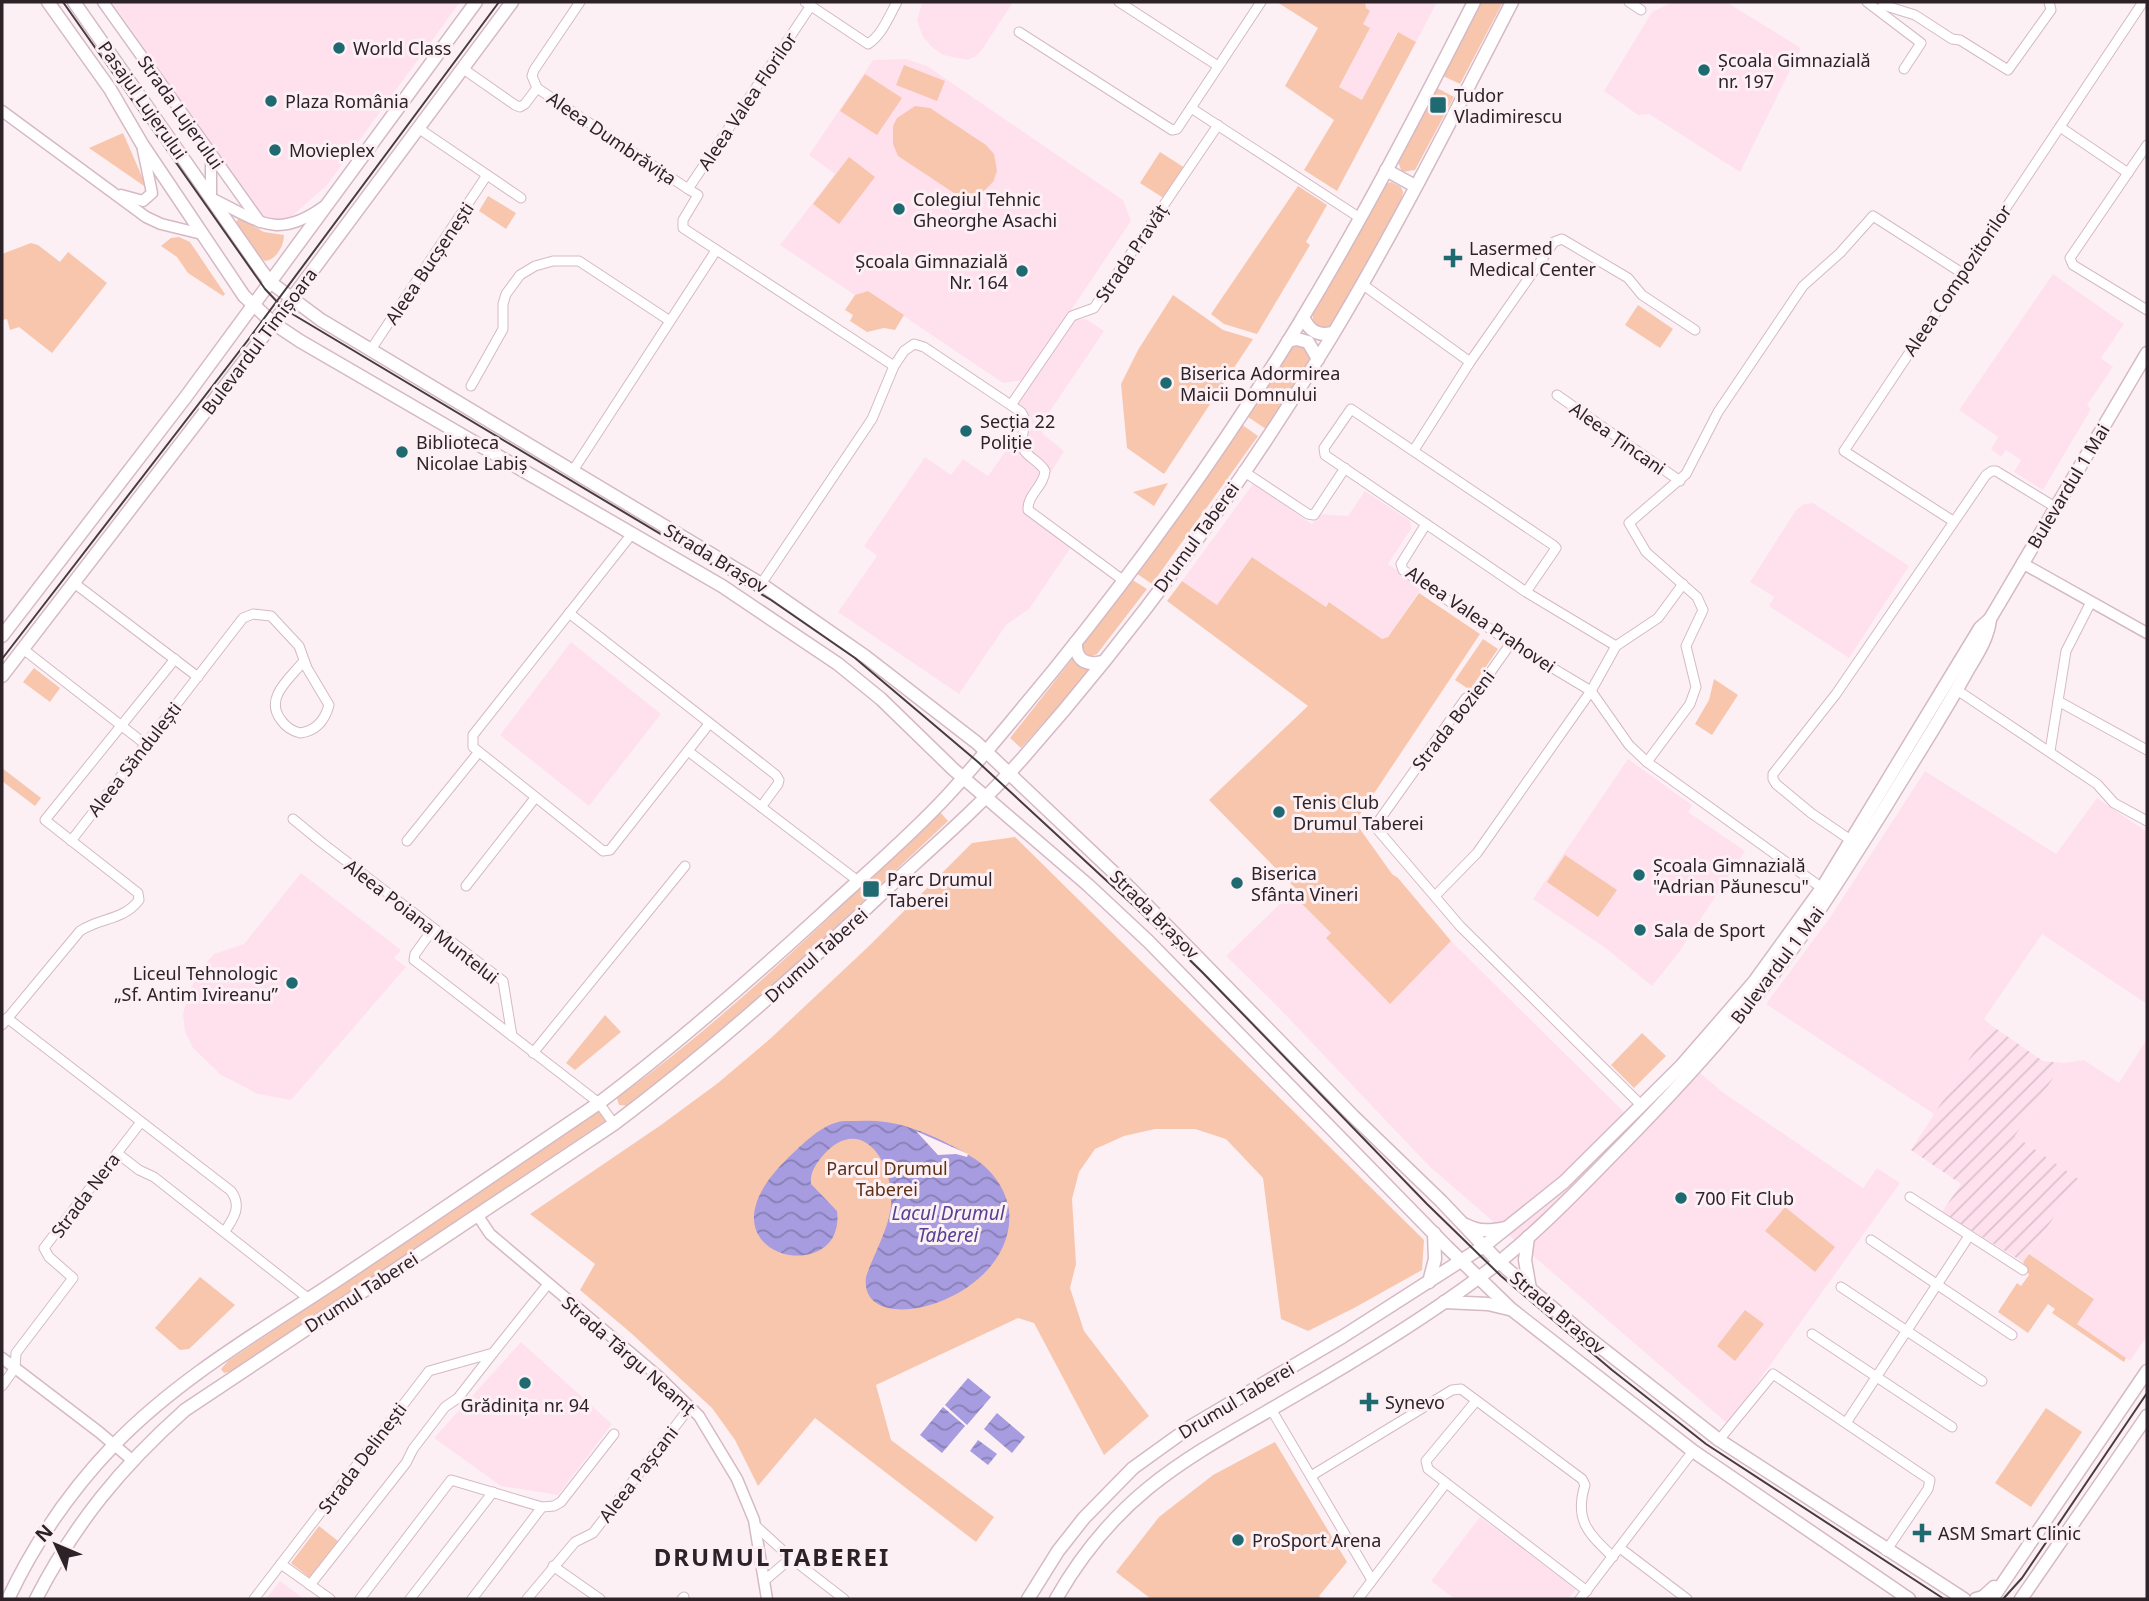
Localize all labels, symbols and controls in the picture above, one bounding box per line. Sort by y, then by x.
street label: Aleea Valea Florilor [692,27,802,175]
street label: Pasajul Lujerului [93,36,193,164]
place label: World Class [353,36,451,60]
marker: World Class [331,40,347,56]
place label: Școala Gimnazială nr. 197 [1718,48,1871,93]
street label: Strada Lujerului [133,50,229,174]
marker: Școala Gimnazială nr. 197 [1696,62,1712,78]
place label: Tudor Vladimirescu [1454,83,1562,128]
street label: Aleea Dumbrăvița [543,86,681,190]
place label: Plaza România [285,89,409,113]
marker: Plaza România [263,93,279,109]
marker: Tudor Vladimirescu [1428,95,1448,115]
place label: Movieplex [289,138,375,162]
marker: Movieplex [267,142,283,158]
place label: Colegiul Tehnic Gheorghe Asachi [913,187,1057,232]
street label: Aleea Bucșenești [379,197,479,329]
street label: Strada Pravăț [1089,199,1173,307]
street label: Aleea Compozitorilor [1897,199,2017,360]
marker: Colegiul Tehnic Gheorghe Asachi [891,201,907,217]
place label: Lasermed Medical Center [1469,236,1597,281]
marker: Lasermed Medical Center [1443,248,1463,268]
place label: Școala Gimnazială Nr. 164 [855,249,1008,294]
street label: Bulevardul Timișoara [196,263,322,419]
marker: Școala Gimnazială Nr. 164 [1014,263,1030,279]
place label: Biserica Adormirea Maicii Domnului [1180,361,1340,406]
marker: Biserica Adormirea Maicii Domnului [1158,375,1174,391]
street label: Aleea Țincani [1565,396,1671,480]
place label: Secția 22 Poliție [980,409,1055,454]
street label: Bulevardul 1 Mai [2021,419,2115,553]
marker: Secția 22 Poliție [958,423,974,439]
place label: Biblioteca Nicolae Labiș [416,430,527,475]
marker: Biblioteca Nicolae Labiș [394,444,410,460]
street label: Drumul Taberei [1148,477,1244,597]
street label: Strada Brașov [660,518,773,599]
street label: Aleea Valea Prahovei [1402,560,1560,678]
street label: Strada Bozieni [1406,665,1500,775]
street label: Aleea Săndulești [82,697,186,821]
place label: Tenis Club Drumul Taberei [1293,790,1424,835]
marker: Tenis Club Drumul Taberei [1271,804,1287,820]
street label: Aleea Poiana Muntelui [340,853,504,989]
place label: Școala Gimnazială "Adrian Păunescu" [1653,853,1809,898]
place label: Biserica Sfânta Vineri [1251,861,1358,906]
street label: Strada Brașov [1105,864,1205,964]
place label: Parc Drumul Taberei [887,867,993,912]
marker: Școala Gimnazială "Adrian Păunescu" [1631,867,1647,883]
marker: Biserica Sfânta Vineri [1229,875,1245,891]
marker: Parc Drumul Taberei [861,879,881,899]
street label: Bulevardul 1 Mai [1725,901,1829,1029]
street label: Drumul Taberei [759,902,873,1008]
place label: Sala de Sport [1654,918,1766,942]
marker: Sala de Sport [1632,922,1648,938]
place label: Liceul Tehnologic „Sf. Antim Ivireanu” [114,961,279,1006]
marker: Liceul Tehnologic „Sf. Antim Ivireanu” [284,975,300,991]
street label: Strada Nera [45,1148,125,1242]
park label: Parcul Drumul Taberei [826,1156,948,1201]
place label: 700 Fit Club [1695,1186,1794,1210]
marker: 700 Fit Club [1673,1190,1689,1206]
water label: Lacul Drumul Taberei [891,1200,1006,1248]
street label: Drumul Taberei [300,1246,422,1338]
street label: Strada Brașov [1506,1265,1611,1359]
street label: Strada Târgu Neamț [557,1290,701,1420]
street label: Drumul Taberei [1174,1356,1298,1444]
marker: Grădinița nr. 94 [517,1375,533,1391]
place label: Synevo [1385,1390,1445,1414]
marker: Synevo [1359,1392,1379,1412]
place label: Grădinița nr. 94 [461,1393,589,1417]
street label: Strada Delinești [312,1398,412,1518]
street label: Aleea Pașcani [593,1421,683,1527]
north arrow [21,1510,91,1580]
text: N [29,1519,58,1548]
place label: ASM Smart Clinic [1938,1521,2081,1545]
marker: ASM Smart Clinic [1912,1523,1932,1543]
place label: ProSport Arena [1252,1528,1381,1552]
marker: ProSport Arena [1230,1532,1246,1548]
district label: DRUMUL TABEREI [654,1540,890,1573]

